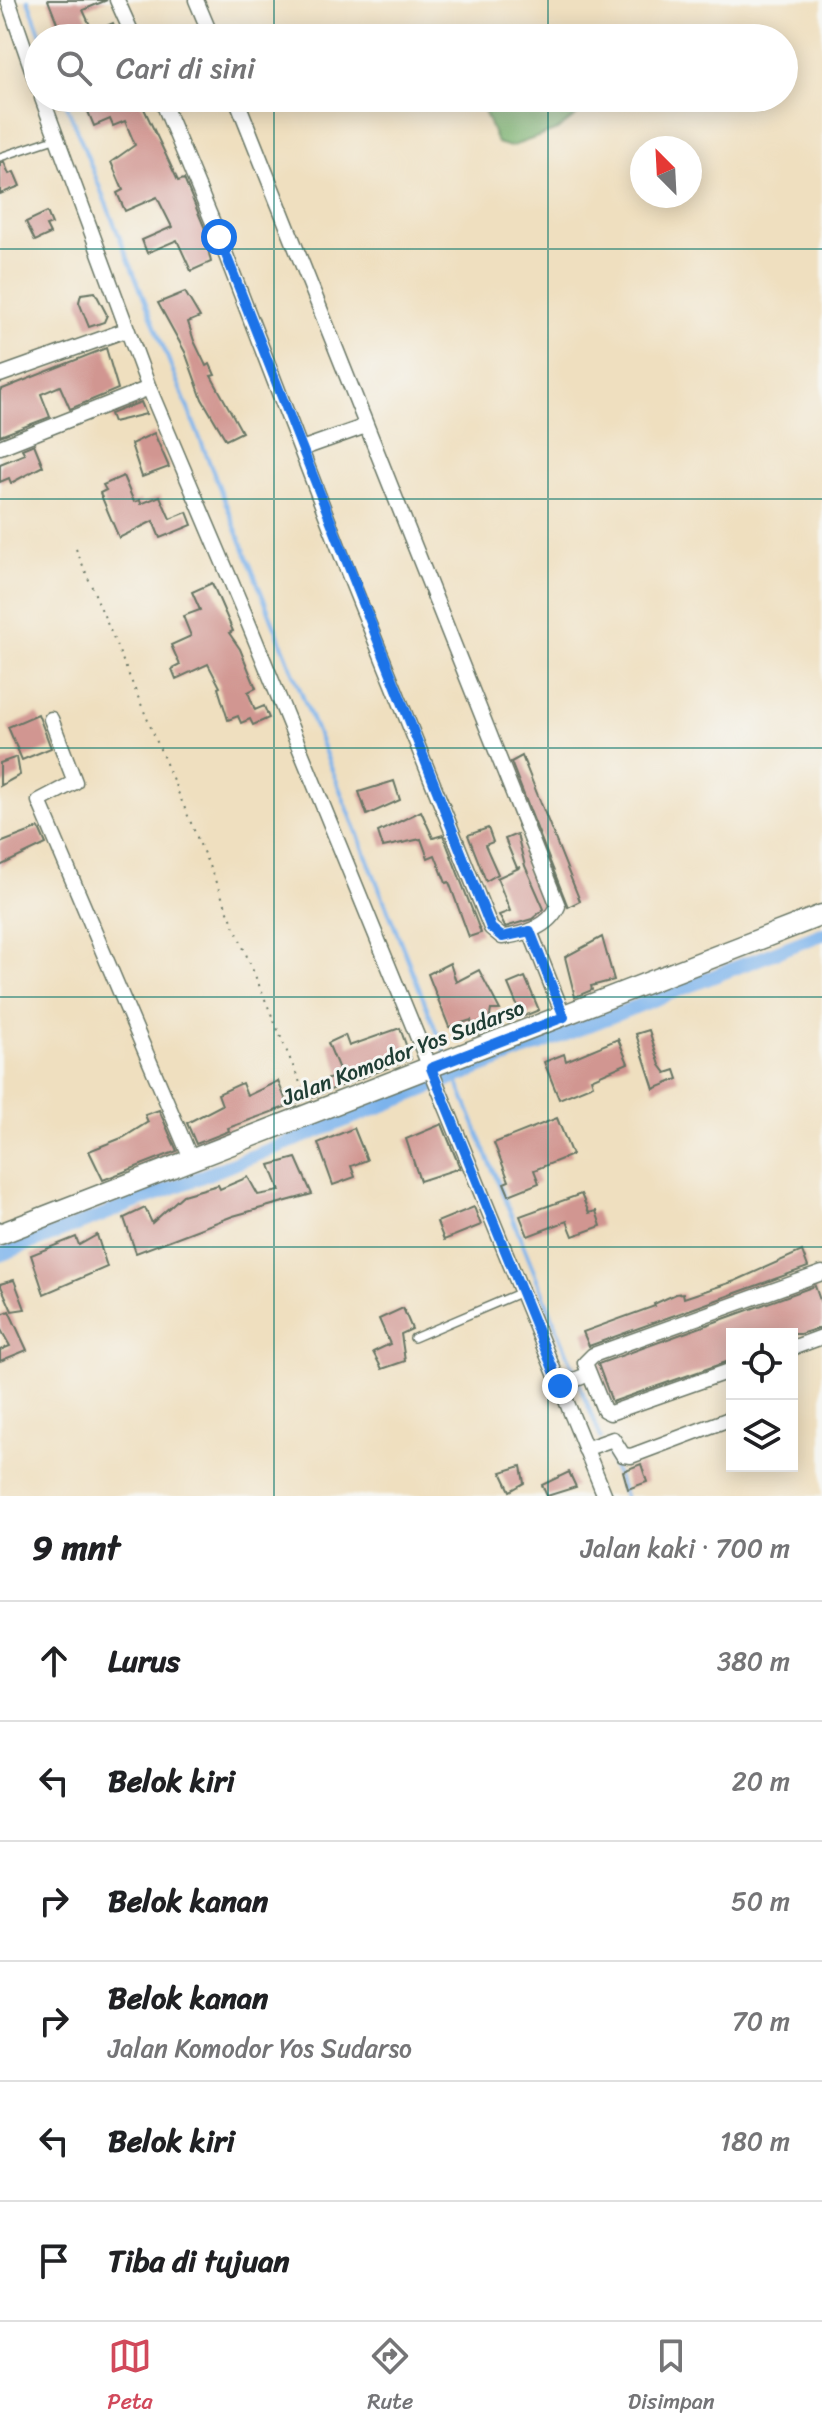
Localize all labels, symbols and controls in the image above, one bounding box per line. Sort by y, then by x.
search box [24,24,798,112]
text: Cari di sini [116,41,255,95]
icon: search [52,46,96,90]
north arrow [630,136,702,208]
route start [201,219,237,255]
street label: Jalan Komodor Yos Sudarso [275,988,530,1117]
map controls [726,1328,798,1472]
button: locate [726,1328,798,1400]
route end [542,1368,578,1404]
button: layers [726,1400,798,1472]
text: 9 mnt [32,1518,120,1578]
text: Jalan kaki · 700 m [581,1525,790,1571]
text: Lurus [108,1634,180,1688]
text: 380 m [717,1638,790,1684]
icon: ahead [32,1639,76,1683]
text: Belok kiri [108,1754,235,1808]
text: 20 m [732,1758,790,1804]
icon: left [32,1759,76,1803]
text: Belok kanan [108,1874,268,1928]
text: 50 m [731,1878,790,1924]
icon: right [32,1879,76,1923]
text: Belok kanan [108,1971,268,2025]
text: 70 m [732,1998,790,2044]
icon: right [32,1999,76,2043]
text: Jalan Komodor Yos Sudarso [108,2025,412,2071]
text: Belok kiri [108,2114,235,2168]
text: 180 m [720,2118,790,2164]
icon: left [32,2119,76,2163]
text: Tiba di tujuan [108,2234,289,2288]
icon: arrive [32,2239,76,2283]
tab: Peta [107,2334,153,2421]
tab: Rute [367,2334,413,2421]
tab: Disimpan [628,2334,715,2421]

